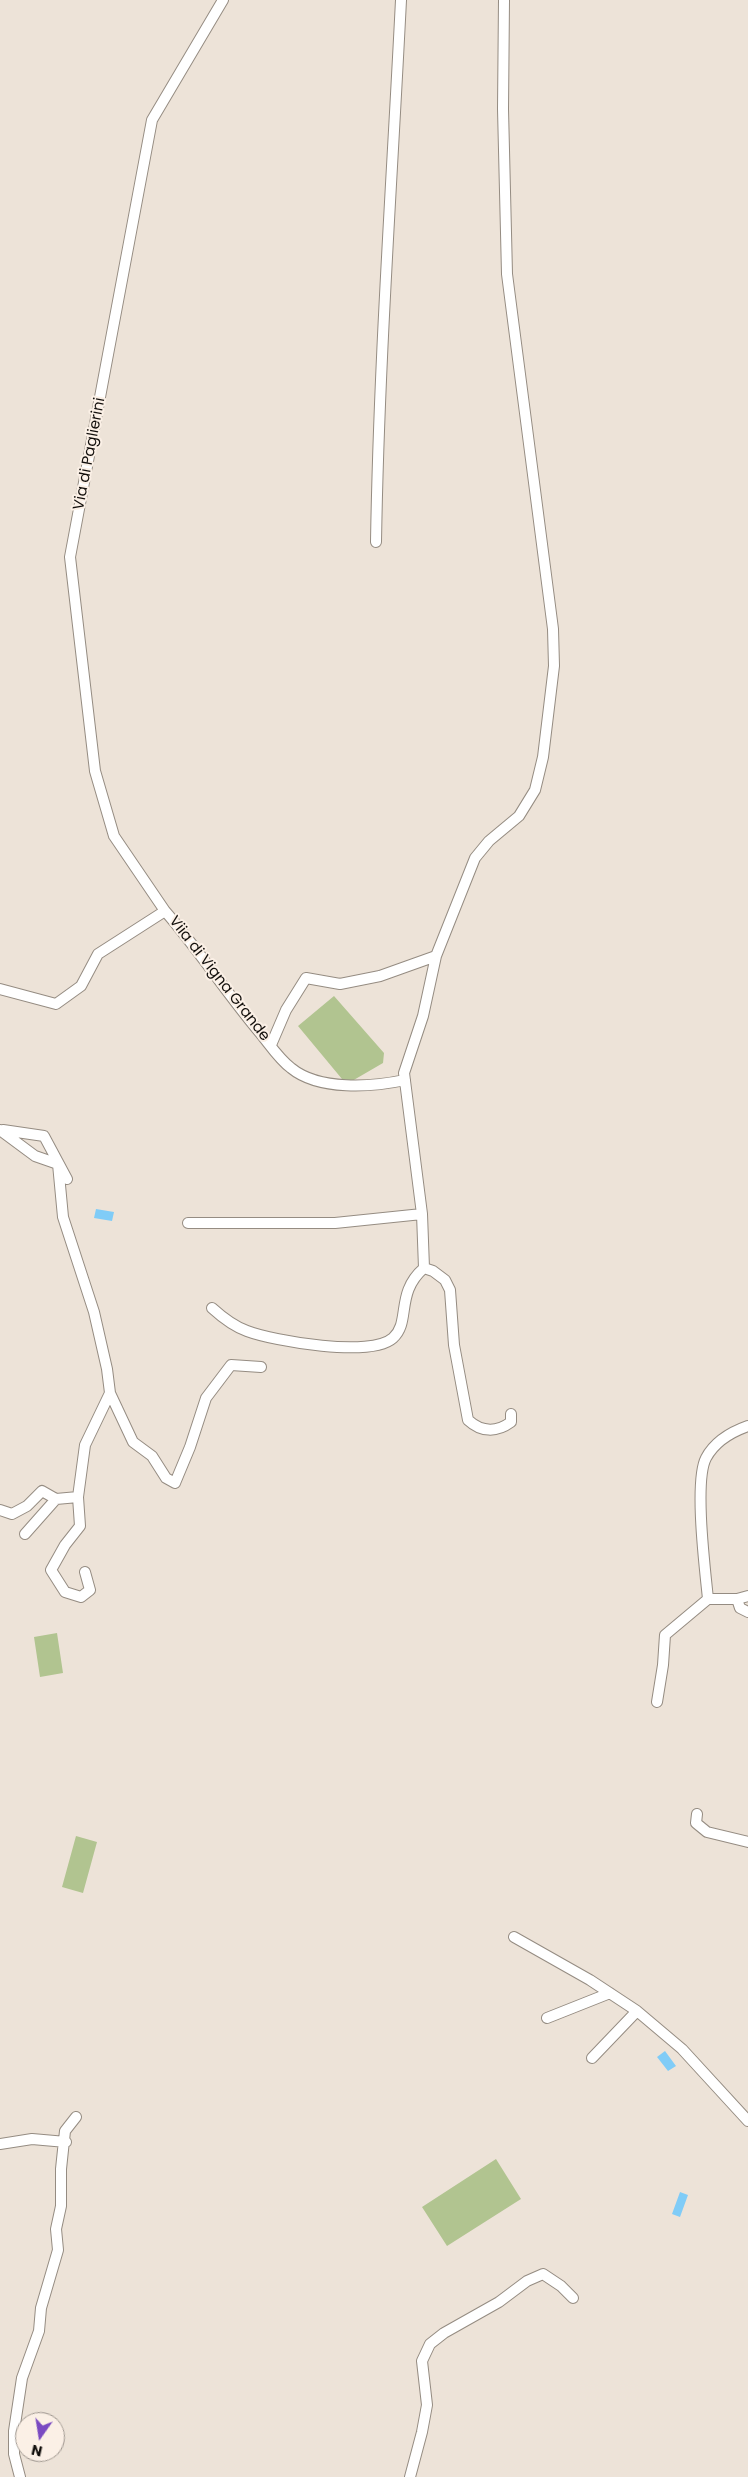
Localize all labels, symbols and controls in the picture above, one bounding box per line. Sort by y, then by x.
street label: Via di Paglierini [70,396,110,512]
street label: Viia di Vigna Grande [165,913,273,1045]
north arrow [15,2412,65,2462]
text: N [29,2440,44,2462]

